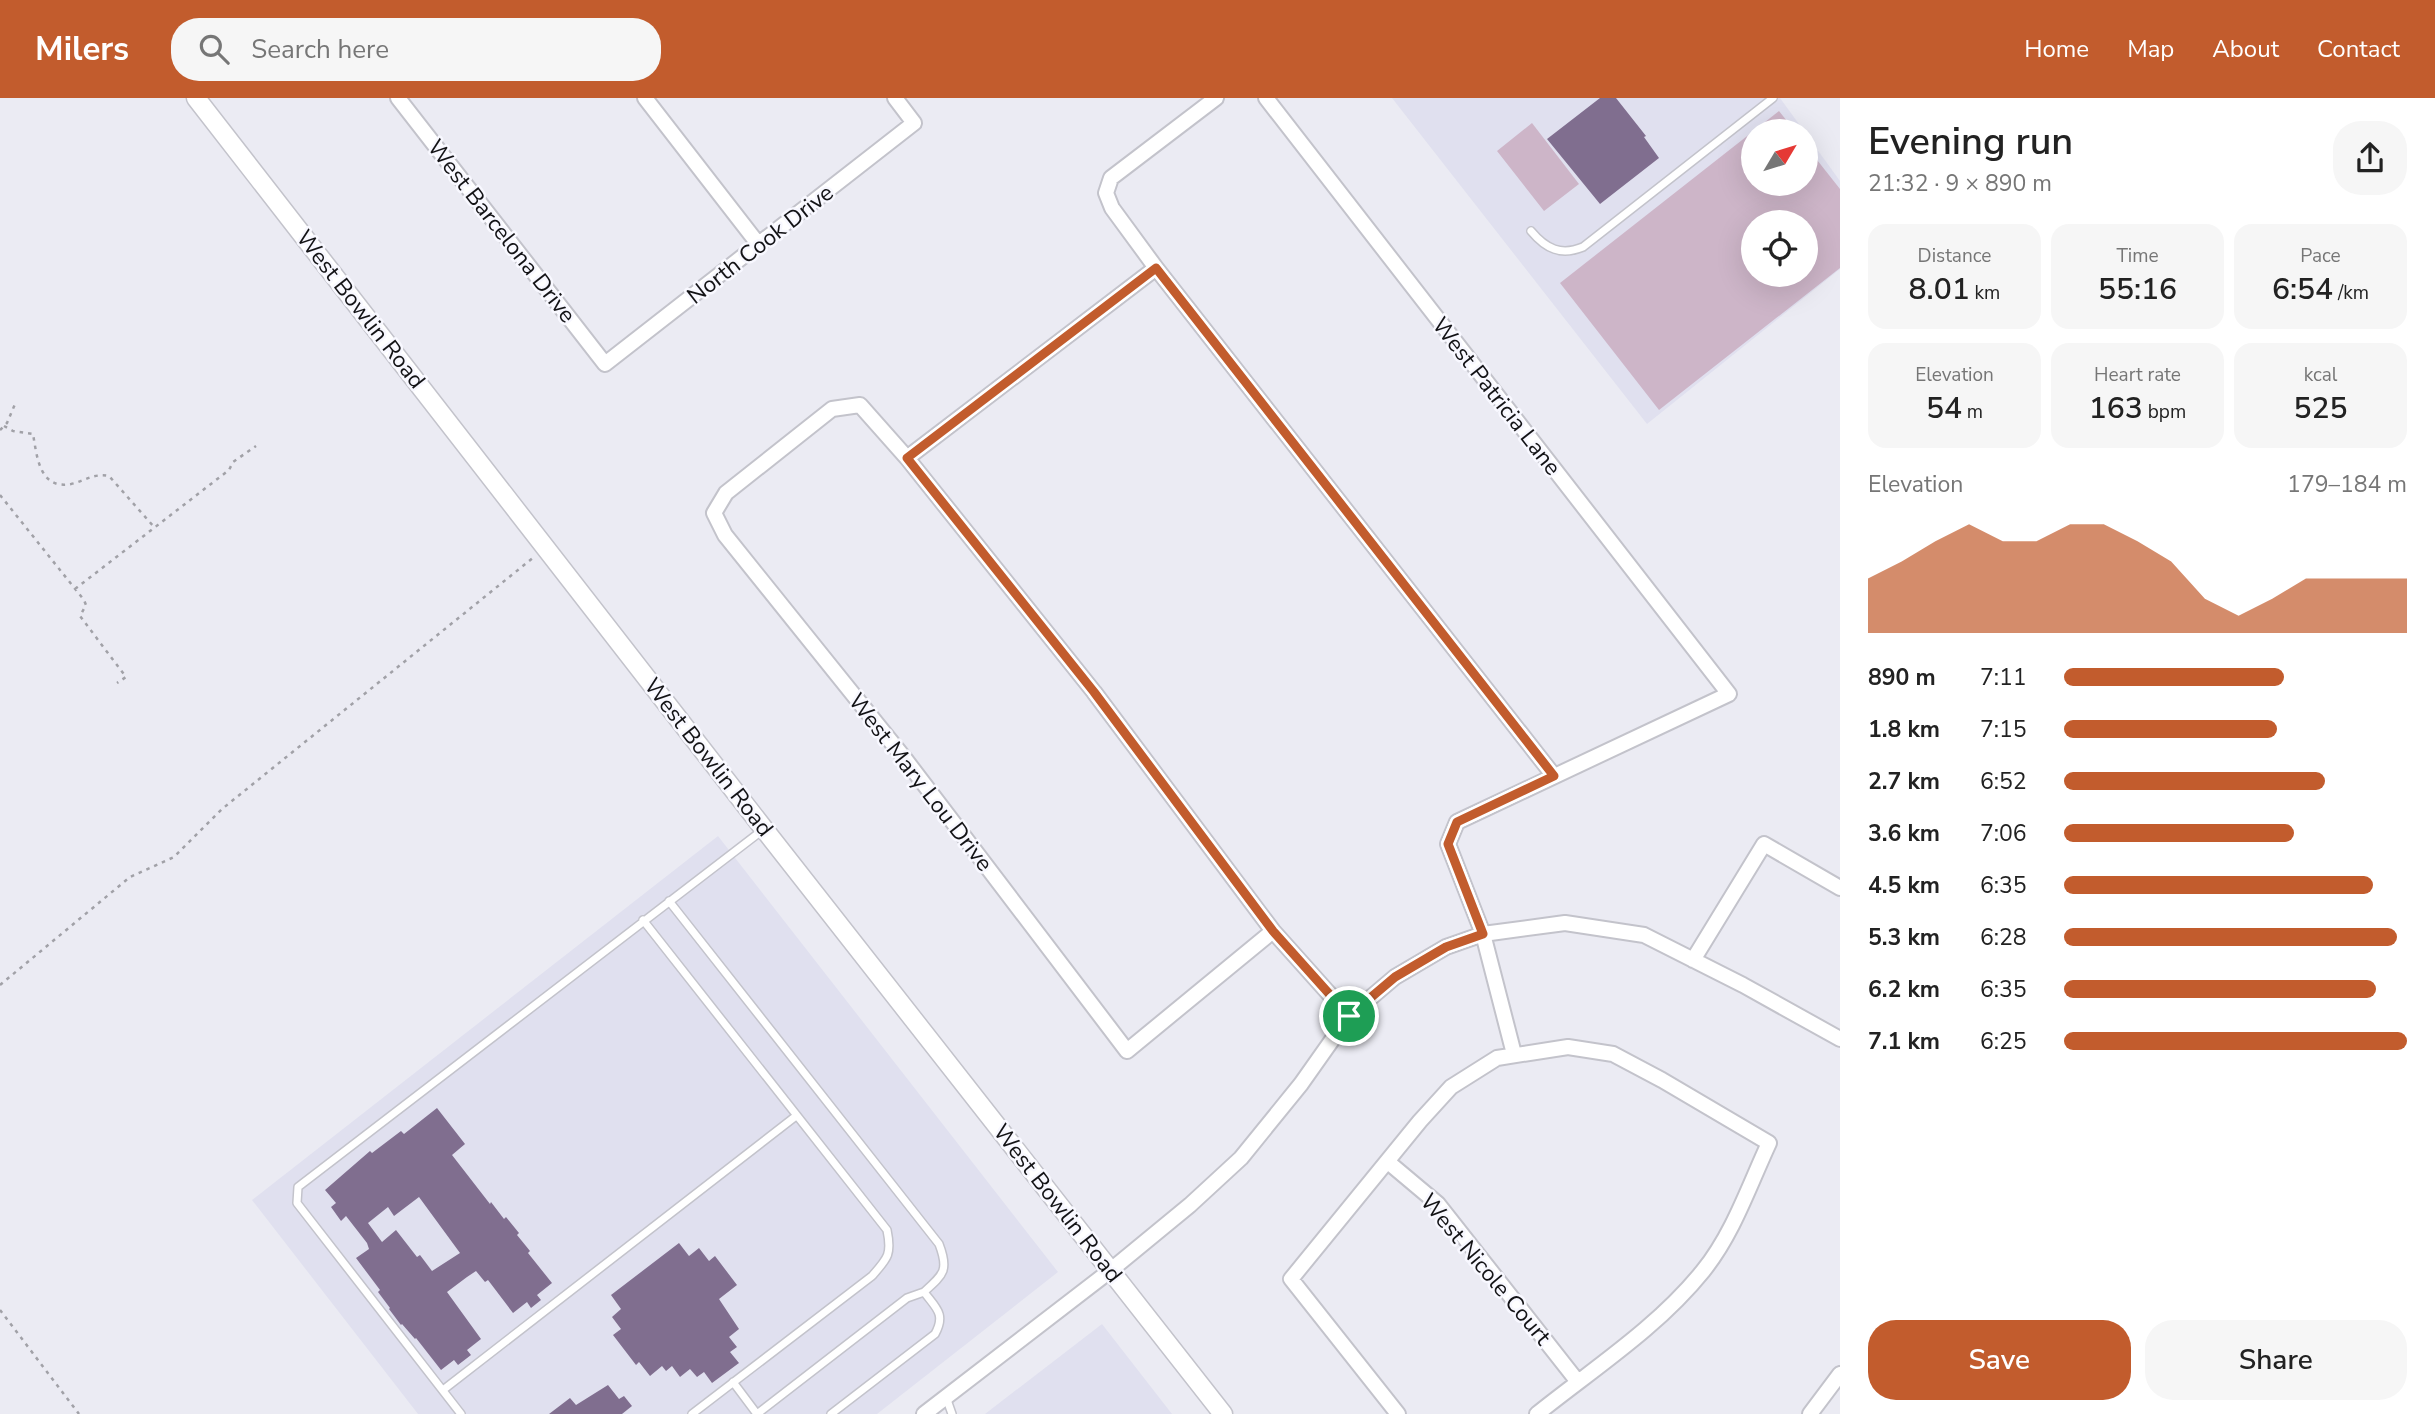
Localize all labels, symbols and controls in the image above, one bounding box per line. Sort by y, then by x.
search box [171,18,661,81]
text: Milers [35,27,129,72]
icon: search [195,30,233,68]
text: Search here [251,32,389,67]
text: Home [2024,33,2089,65]
text: Map [2127,33,2174,65]
text: About [2212,33,2279,65]
text: Contact [2317,33,2400,65]
text: Evening run [1868,116,2073,167]
north arrow [1741,119,1818,196]
map controls [1741,119,1818,287]
button: share [2333,121,2407,195]
street label: West Barcelona Drive [420,133,583,329]
text: 21:32 · 9 × 890 m [1868,168,2052,199]
street label: North Cook Drive [681,177,840,311]
button: locate [1741,210,1818,287]
street label: West Bowlin Road [289,224,432,395]
text: Distance [1918,243,1991,269]
text: Time [2116,243,2159,269]
text: Pace [2300,243,2341,269]
text: 8.01 [1909,269,1970,310]
text: 55:16 [2098,269,2177,310]
text: 6:54 [2272,269,2333,310]
text: km [1970,280,2000,306]
text: /km [2333,280,2369,306]
street label: West Patricia Lane [1425,311,1568,482]
text: Elevation [1915,362,1994,388]
text: Heart rate [2094,362,2181,388]
text: kcal [2304,362,2337,388]
text: 54 [1926,388,1962,429]
text: 163 [2089,388,2143,429]
text: 525 [2294,388,2348,429]
text: m [1962,399,1983,425]
text: bpm [2143,399,2186,425]
text: Elevation [1868,469,1963,500]
text: 179–184 m [2287,469,2407,500]
text: 890 m [1868,662,1936,693]
text: 7:11 [1980,662,2027,693]
street label: West Bowlin Road [637,672,780,843]
street label: West Mary Lou Drive [841,687,1000,878]
text: 1.8 km [1868,714,1940,745]
text: 7:15 [1980,714,2027,745]
text: 2.7 km [1868,766,1940,797]
text: 6:52 [1980,766,2027,797]
text: 3.6 km [1868,818,1940,849]
text: 7:06 [1980,818,2027,849]
text: 4.5 km [1868,870,1940,901]
text: 6:35 [1980,870,2027,901]
text: 5.3 km [1868,922,1940,953]
text: 6:28 [1980,922,2027,953]
text: 6.2 km [1868,974,1940,1005]
text: 6:35 [1980,974,2027,1005]
pin [1319,986,1379,1046]
icon: arrive [1330,997,1368,1035]
text: 7.1 km [1868,1026,1940,1057]
text: 6:25 [1980,1026,2027,1057]
street label: West Bowlin Road [986,1118,1129,1289]
street label: West Nicole Court [1413,1187,1559,1352]
button: Save [1868,1320,2131,1400]
button: Share [2145,1320,2407,1400]

